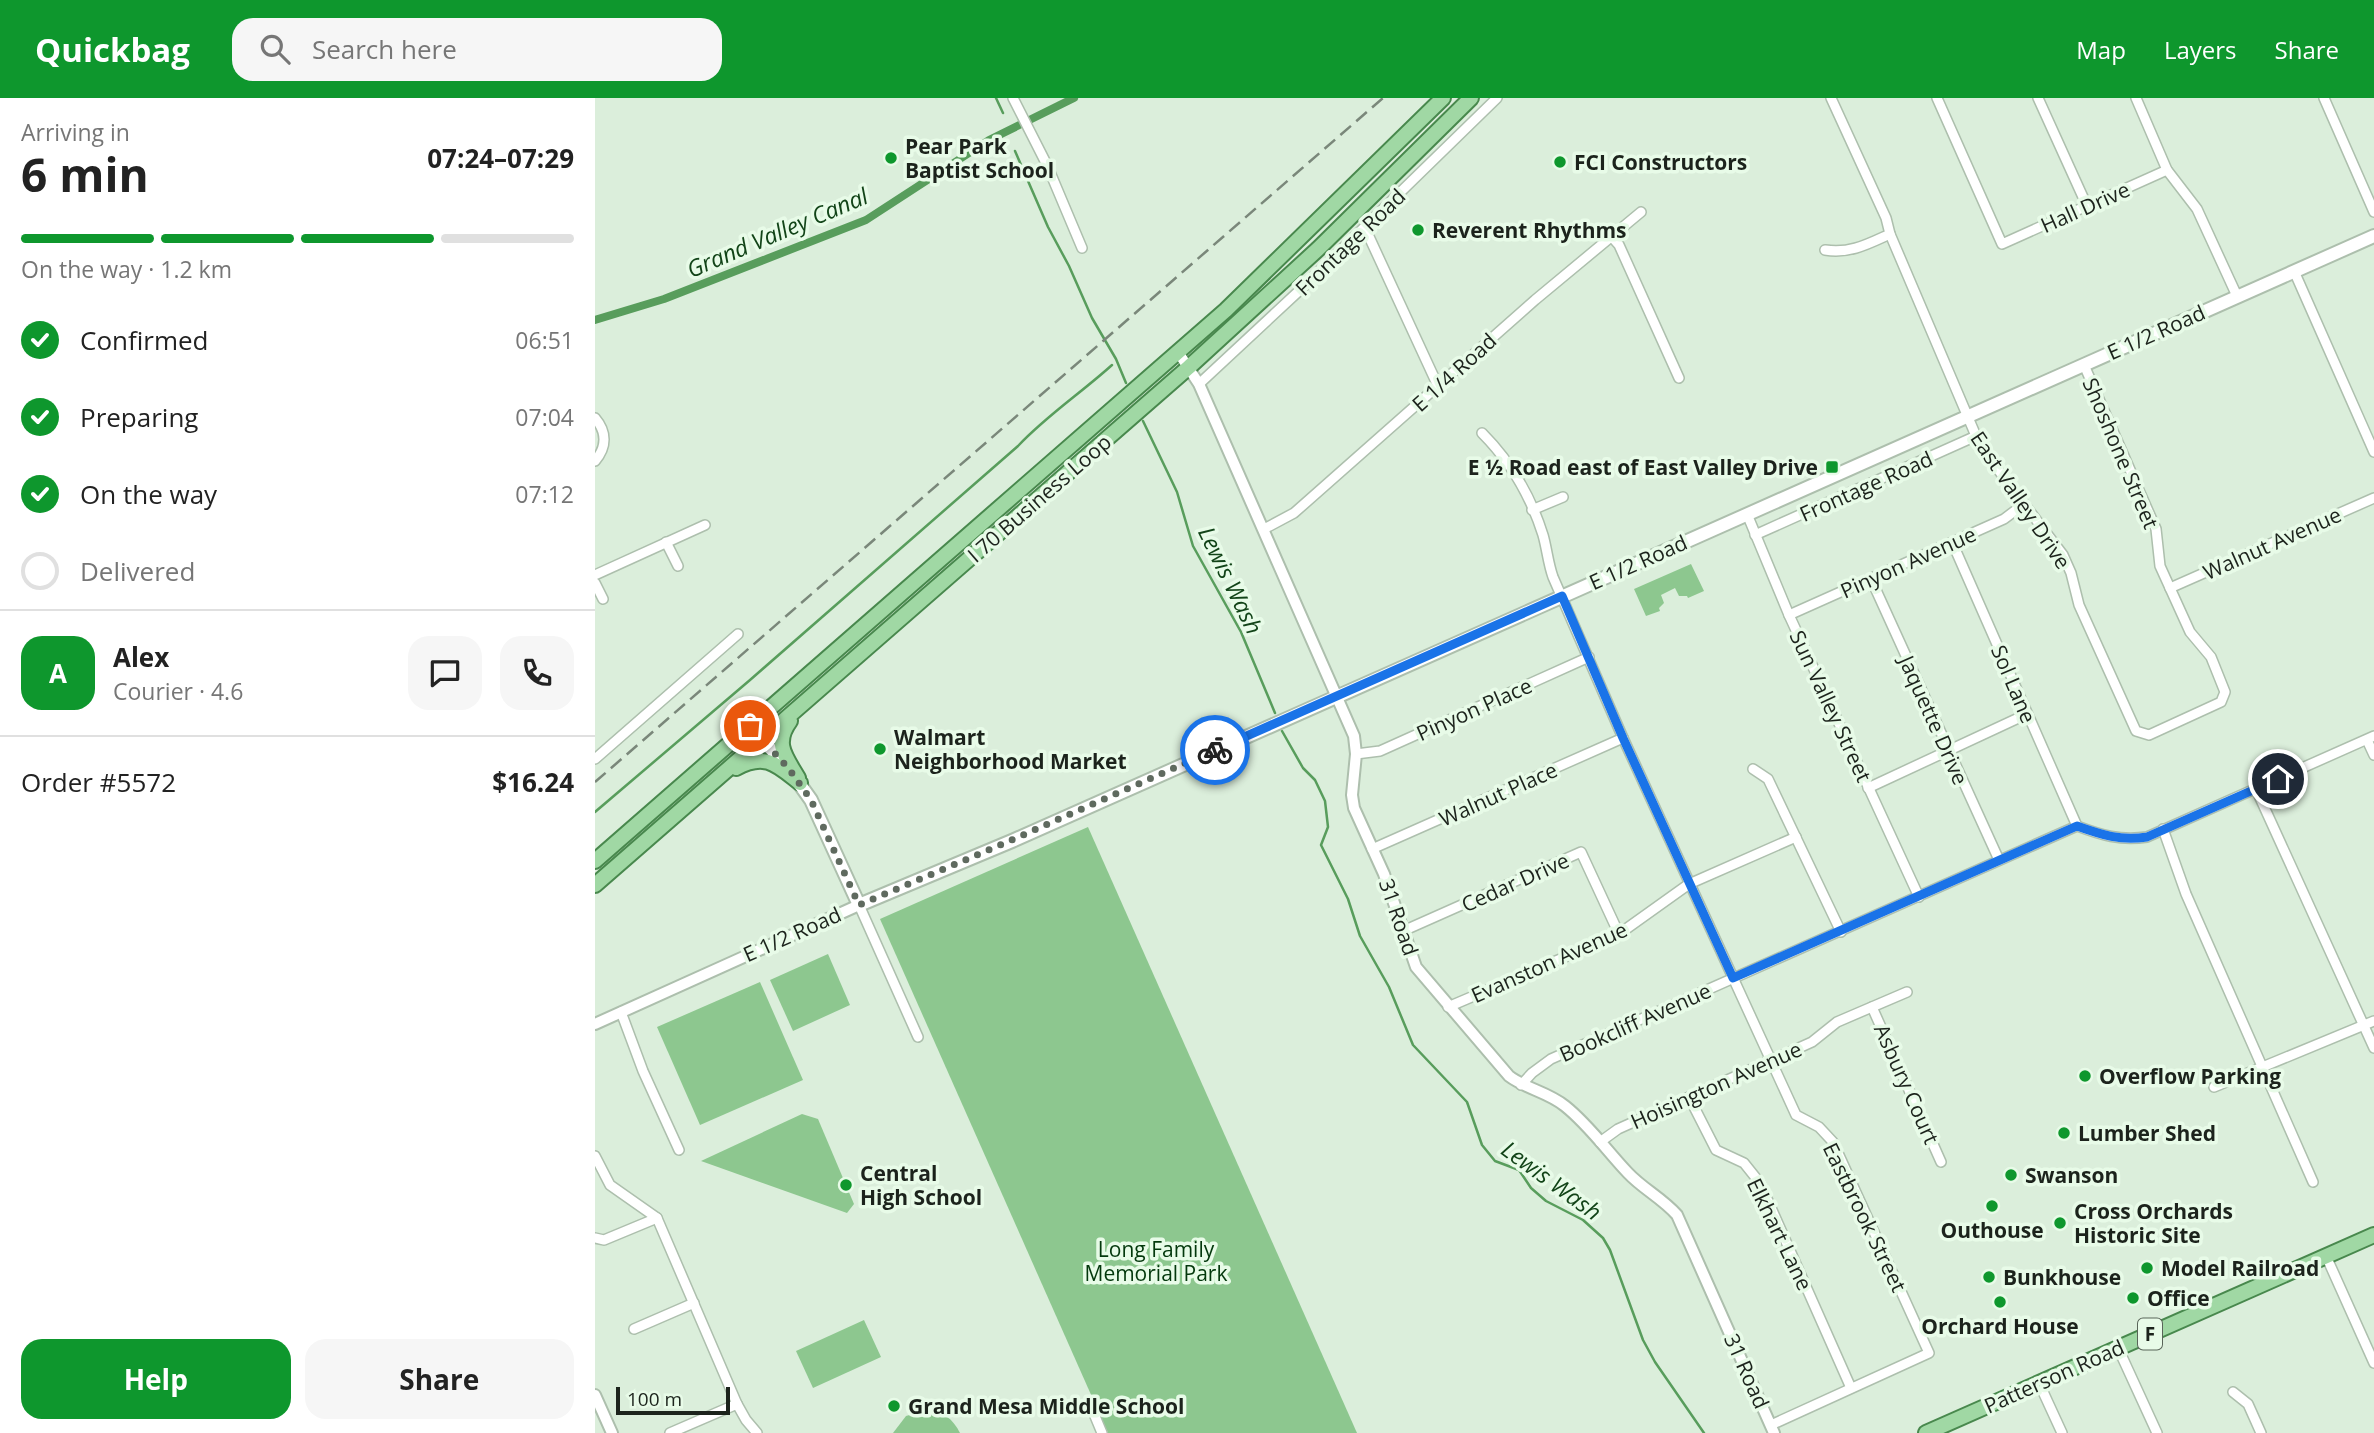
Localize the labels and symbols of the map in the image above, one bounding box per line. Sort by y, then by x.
place label: Pear Park Baptist School [905,132,1054,184]
place label: FCI Constructors [1574,148,1747,176]
marker: Pear Park Baptist School [883,150,899,166]
marker: FCI Constructors [1552,154,1568,170]
street label: Hall Drive [2036,175,2134,239]
water label: Grand Valley Canal [681,179,874,285]
street label: Frontage Road [1289,182,1411,302]
place label: Reverent Rhythms [1432,216,1627,244]
marker: Reverent Rhythms [1410,222,1426,238]
street label: E 1/2 Road [2103,298,2209,366]
street label: E 1/4 Road [1406,327,1502,417]
street label: Shoshone Street [2077,373,2165,533]
street label: East Valley Drive [1965,426,2077,574]
street label: I 70 Business Loop [961,428,1117,568]
street label: Frontage Road [1795,444,1937,528]
place label: E ½ Road east of East Valley Drive [1468,453,1818,481]
marker: E ½ Road east of East Valley Drive [1824,459,1840,475]
street label: Walnut Avenue [2199,500,2345,586]
street label: Pinyon Avenue [1836,520,1980,604]
water label: Lewis Wash [1191,521,1271,639]
street label: E 1/2 Road [1585,528,1691,596]
street label: Sun Valley Street [1784,626,1878,786]
street label: Sol Lane [1985,641,2043,727]
street label: Jaquette Drive [1892,649,1975,789]
street label: Pinyon Place [1412,671,1536,747]
pin [720,696,780,756]
courier [1180,715,1250,785]
place label: Walmart Neighborhood Market [894,723,1127,775]
marker: Walmart Neighborhood Market [872,741,888,757]
pin [2248,749,2308,809]
street label: Walnut Place [1435,755,1561,833]
street label: Cedar Drive [1457,846,1573,918]
street label: 31 Road [1373,875,1425,959]
street label: E 1/2 Road [739,900,845,968]
street label: Evanston Avenue [1466,915,1632,1009]
street label: Bookcliff Avenue [1555,976,1715,1068]
street label: Asbury Court [1868,1020,1946,1148]
street label: Hoisington Avenue [1626,1035,1806,1135]
place label: Overflow Parking [2099,1062,2281,1090]
marker: Overflow Parking [2077,1068,2093,1084]
place label: Lumber Shed [2078,1119,2216,1147]
marker: Lumber Shed [2056,1125,2072,1141]
water label: Lewis Wash [1496,1133,1608,1227]
street label: Eastbrook Street [1817,1138,1913,1296]
place label: Central High School [860,1159,982,1211]
place label: Swanson [2025,1161,2118,1189]
marker: Swanson [2003,1167,2019,1183]
street label: Elkhart Lane [1741,1173,1819,1295]
marker: Central High School [838,1177,854,1193]
place label: Cross Orchards Historic Site [2074,1197,2233,1249]
marker: Outhouse [1984,1198,2000,1214]
marker: Cross Orchards Historic Site [2052,1215,2068,1231]
place label: Outhouse [1940,1216,2044,1244]
park label: Long Family Memorial Park [1085,1235,1227,1287]
place label: Model Railroad [2161,1254,2319,1282]
marker: Model Railroad [2139,1260,2155,1276]
place label: Bunkhouse [2003,1263,2121,1291]
marker: Bunkhouse [1981,1269,1997,1285]
place label: Office [2147,1284,2210,1312]
marker: Office [2125,1290,2141,1306]
marker: Orchard House [1992,1294,2008,1310]
place label: Orchard House [1921,1312,2079,1340]
road number: F [2138,1318,2162,1350]
street label: 31 Road [1718,1329,1776,1413]
street label: Patterson Road [1979,1333,2129,1419]
scale bar [616,1384,730,1416]
place label: Grand Mesa Middle School [908,1392,1184,1420]
marker: Grand Mesa Middle School [886,1398,902,1414]

